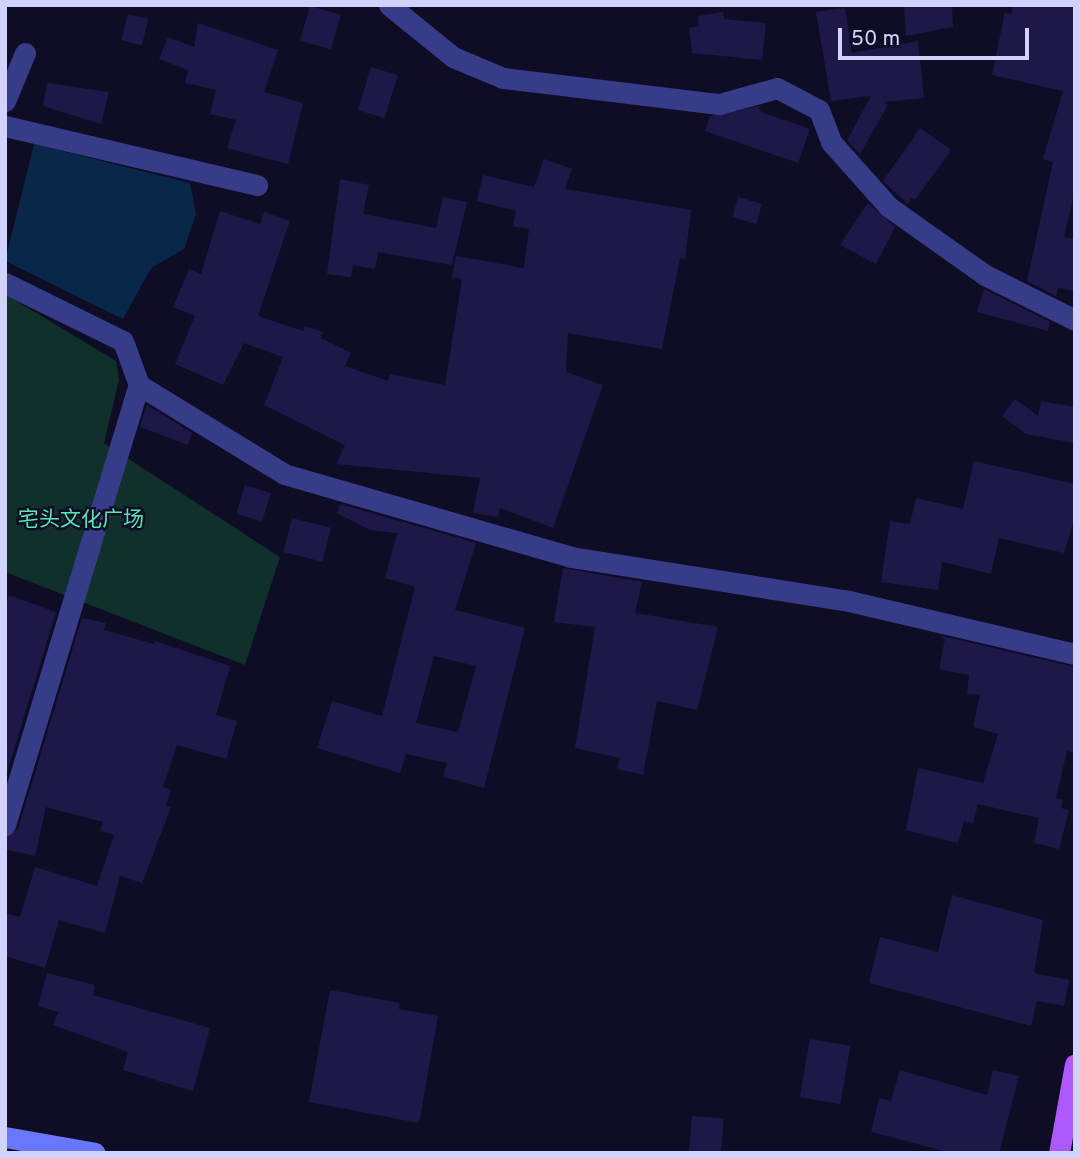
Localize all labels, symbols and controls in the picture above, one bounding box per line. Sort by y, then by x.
scale bar [842,14,1033,58]
text: 50 m [851,26,900,53]
park label: 宅头文化广场 [18,508,144,534]

